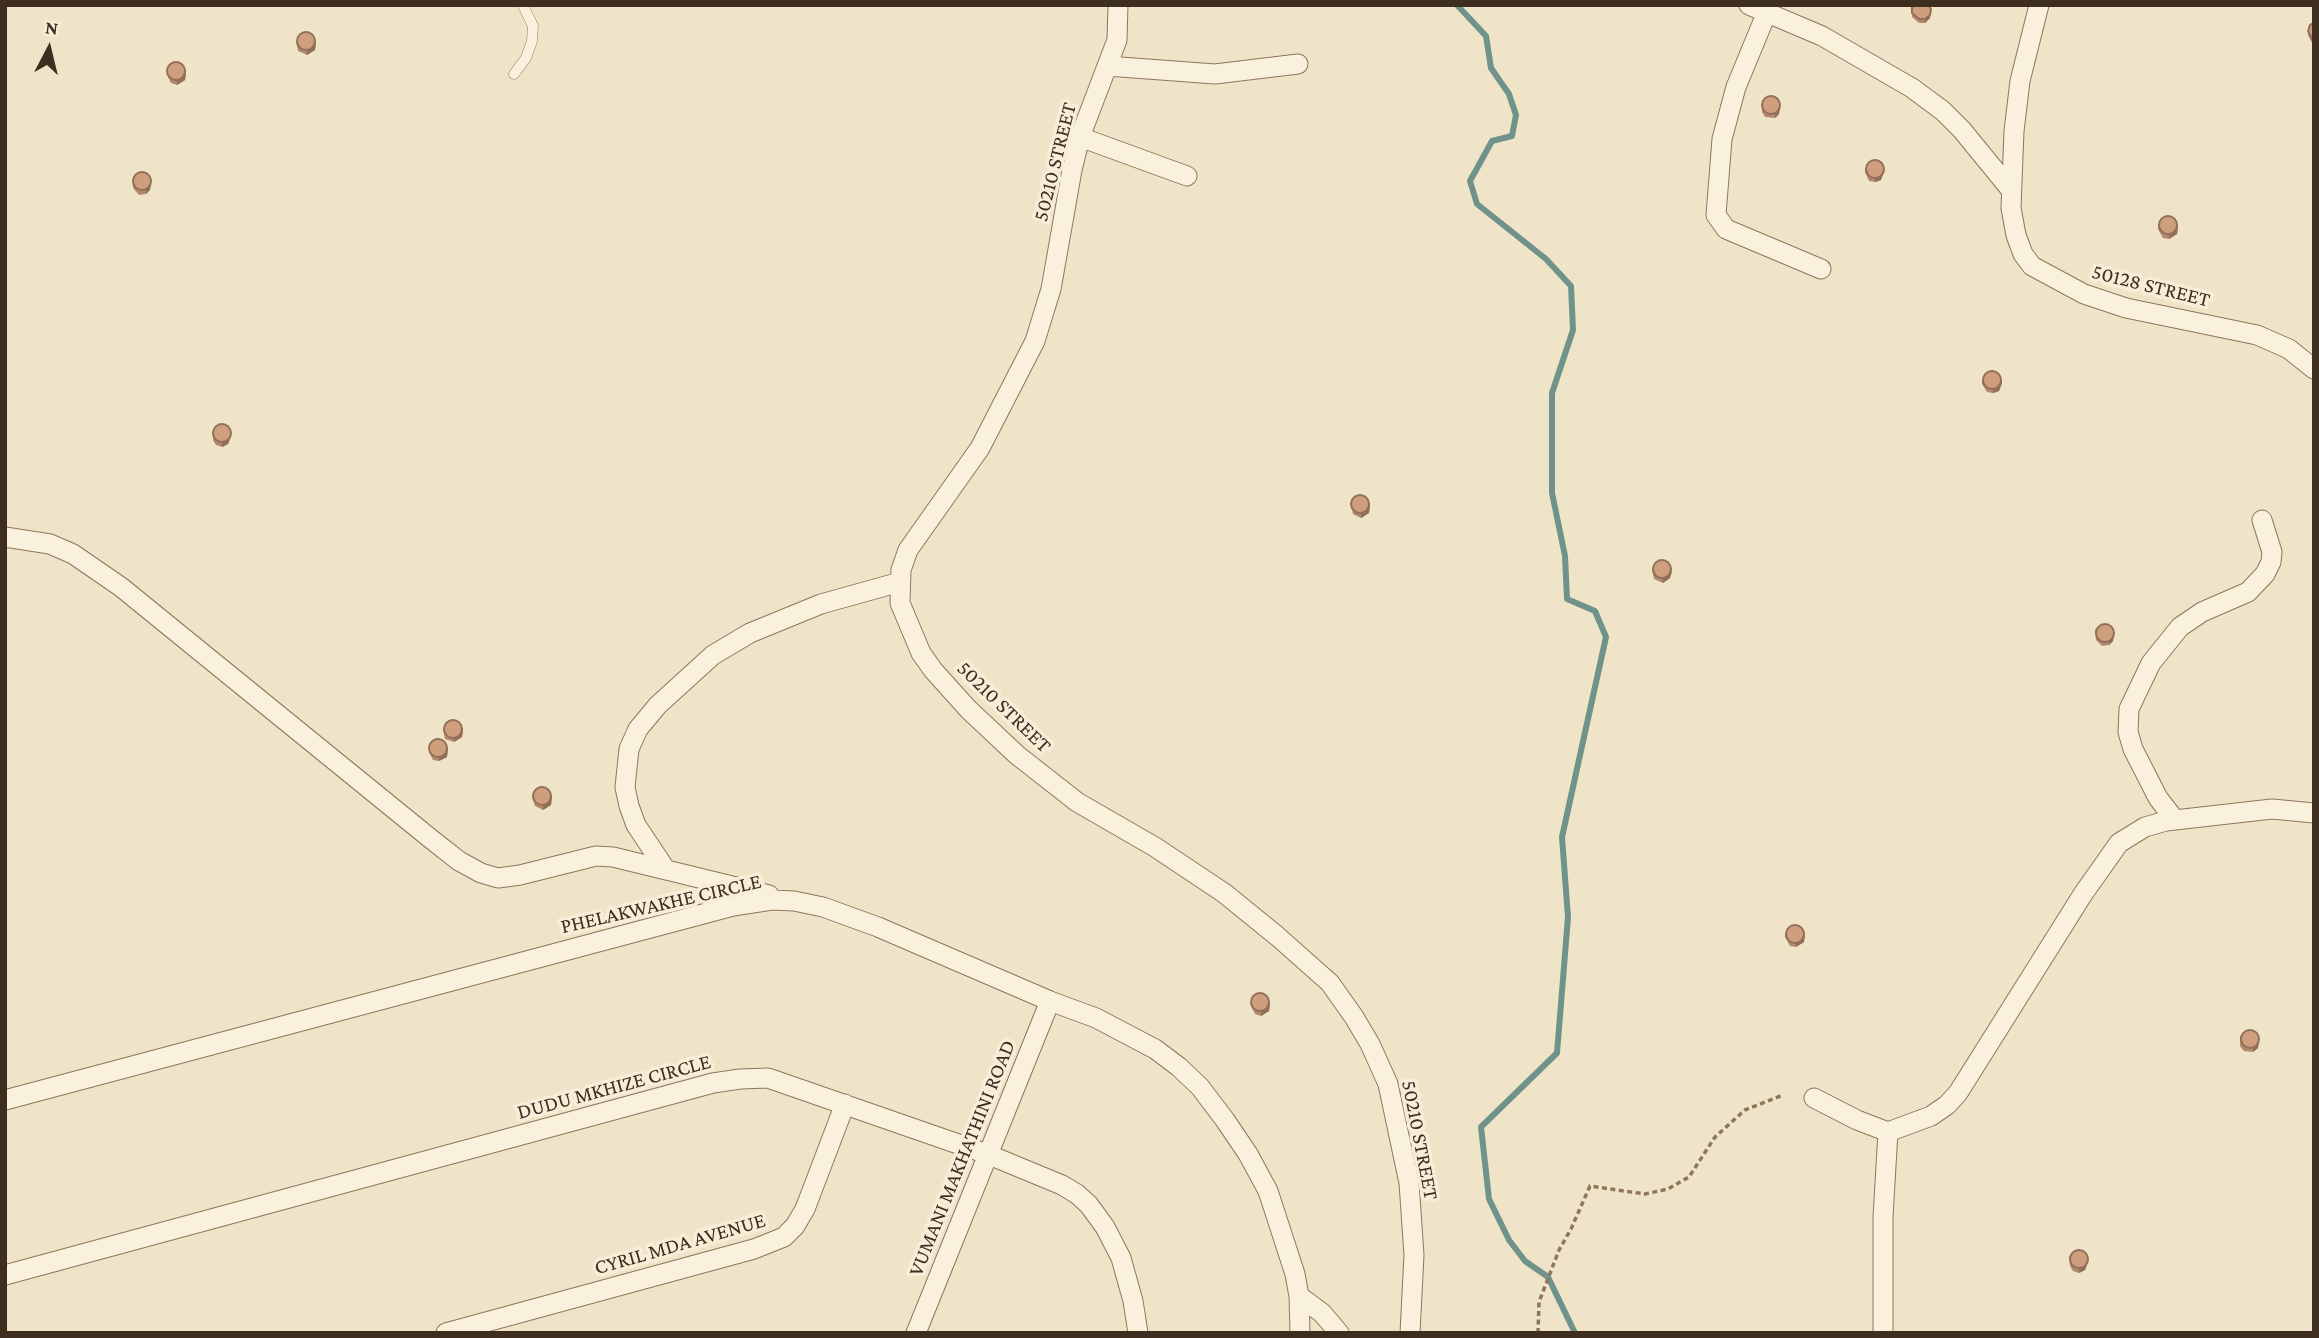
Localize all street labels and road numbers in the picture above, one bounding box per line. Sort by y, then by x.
street label: 50210 STREET [1028,100,1082,224]
street label: 50128 STREET [2089,259,2213,313]
street label: 50210 STREET [952,656,1056,758]
street label: PHELAKWAKHE CIRCLE [558,869,764,939]
street label: VUMANI MAKHATHINI ROAD [903,1036,1021,1280]
street label: DUDU MKHIZE CIRCLE [514,1049,714,1125]
street label: 50210 STREET [1396,1078,1444,1202]
street label: CYRIL MDA AVENUE [592,1208,768,1280]

